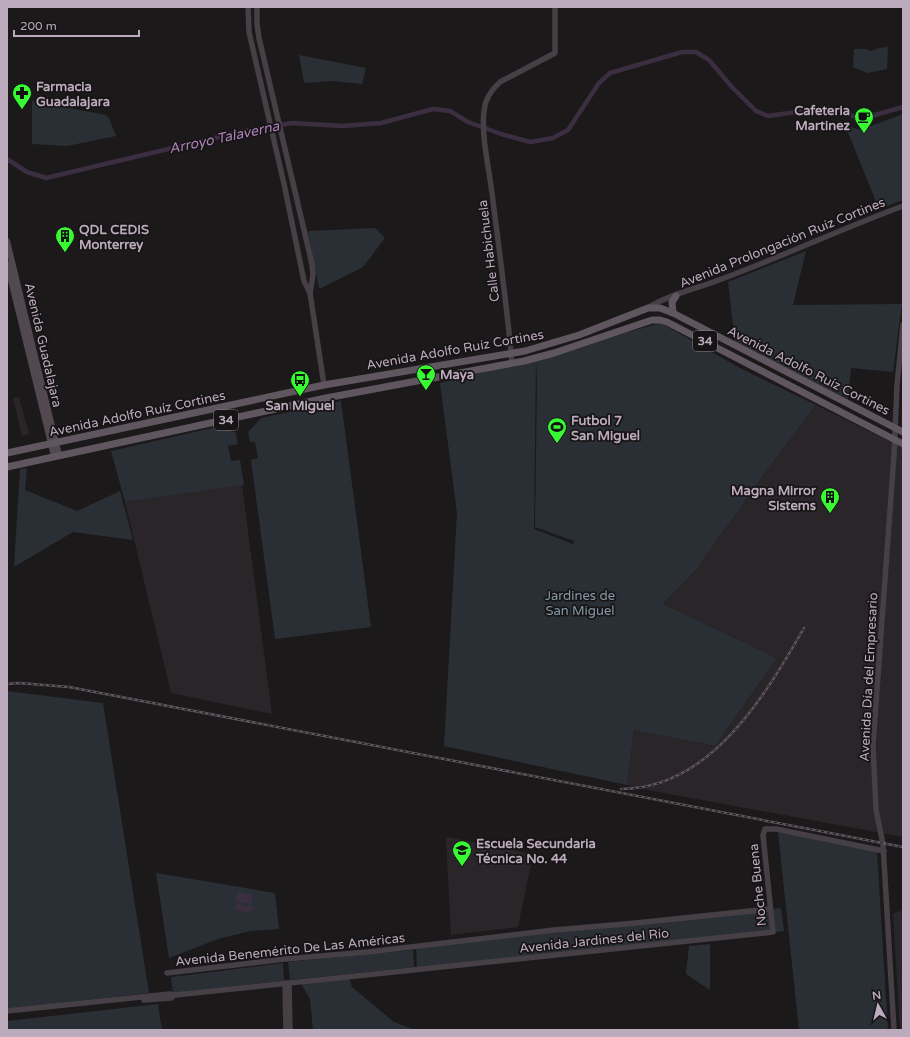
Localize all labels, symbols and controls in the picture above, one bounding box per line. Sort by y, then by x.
scale bar [14,12,139,38]
text: 200 m [20,19,57,33]
place label: Farmacia Guadalajara [36,79,110,110]
pharmacy icon: Farmacia Guadalajara [11,82,33,110]
place label: Cafeteria Martinez [794,103,851,134]
cafe icon: Cafeteria Martinez [853,106,875,134]
water label: Arroyo Talaverna [167,117,282,157]
street label: Avenida Prolongación Ruíz Cortines [677,194,888,292]
street label: Calle Habichuela [475,199,503,303]
place label: QDL CEDIS Monterrey [79,222,149,253]
building icon: QDL CEDIS Monterrey [54,225,76,253]
street label: Avenida Guadalajara [21,281,65,409]
street label: Avenida Adolfo Ruíz Cortines [725,323,892,419]
street label: Avenida Adolfo Ruíz Cortines [365,326,545,373]
road number: 34 [693,331,717,351]
bar icon: Maya [415,363,437,391]
place label: Maya [440,367,474,383]
bus stop icon: San Miguel [289,369,311,397]
street label: Avenida Adolfo Ruíz Cortines [48,387,227,441]
place label: San Miguel [266,398,335,414]
road number: 34 [214,410,238,430]
place label: Futbol 7 San Miguel [571,413,640,444]
sports icon: Futbol 7 San Miguel [546,416,568,444]
place label: Magna Mirror Sistems [731,483,817,514]
building icon: Magna Mirror Sistems [819,486,841,514]
park label: Jardines de San Miguel [545,588,615,619]
street label: Avenida Día del Empresario [857,592,881,762]
place label: Escuela Secundaria Técnica No. 44 [475,836,596,867]
school or university icon: Escuela Secundaria Técnica No. 44 [451,839,473,867]
street label: Noche Buena [746,843,770,927]
street label: Avenida Jardines del Río [518,925,670,957]
street label: Avenida Benemérito De Las Américas [174,930,406,970]
north arrow [858,985,898,1025]
text: N [871,989,882,1003]

